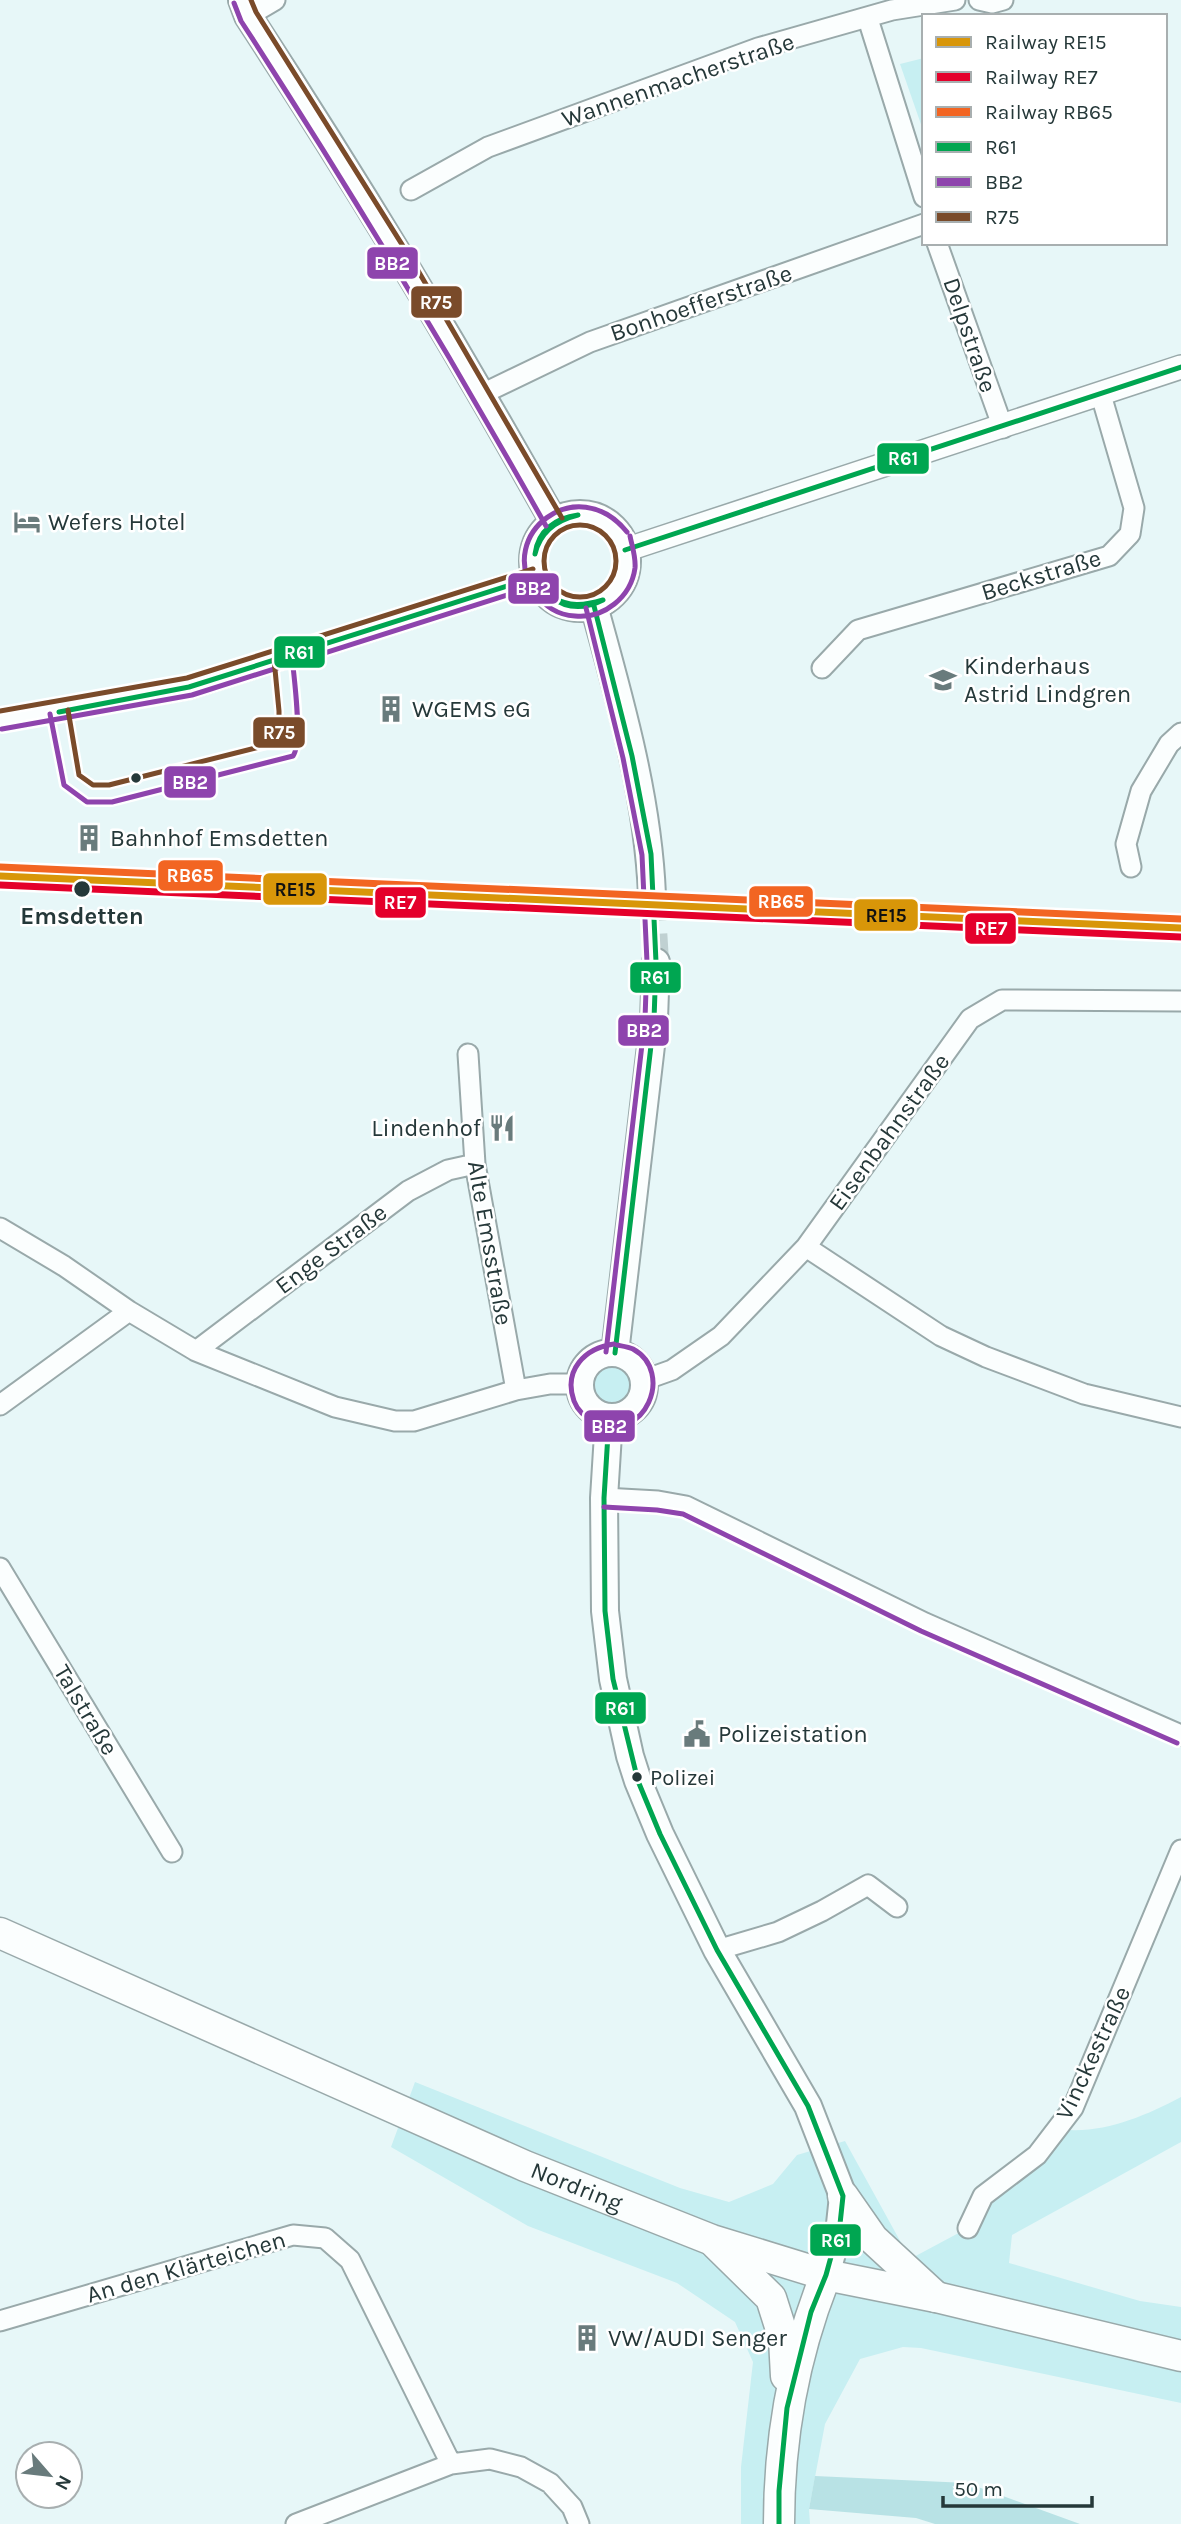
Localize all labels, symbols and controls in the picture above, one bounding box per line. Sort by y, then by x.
legend [922,14,1167,245]
street label: Wannenmacherstraße [558,27,798,133]
text: Railway RE15 [985,30,1107,54]
text: Railway RE7 [985,65,1098,89]
text: Railway RB65 [985,100,1113,124]
text: R61 [985,135,1017,159]
text: BB2 [985,170,1023,194]
text: R75 [985,205,1020,229]
line badge: BB2 [366,246,419,280]
text: BB2 [374,253,410,275]
street label: Bonhoefferstraße [606,259,796,347]
street label: Delpstraße [937,274,1003,396]
line badge: R75 [410,285,463,319]
text: R75 [420,292,452,314]
line badge: R61 [876,442,930,475]
text: R61 [888,448,918,470]
hotel icon: Wefers Hotel [12,507,42,537]
place label: Wefers Hotel [48,508,186,536]
street label: Beckstraße [978,544,1104,606]
line badge: BB2 [507,572,560,605]
text: BB2 [515,578,551,600]
line badge: R61 [273,635,326,669]
text: R61 [284,642,314,664]
place label: Kinderhaus Astrid Lindgren [964,652,1131,708]
school or university icon: Kinderhaus Astrid Lindgren [928,665,958,695]
building icon: WGEMS eG [376,694,406,724]
place label: WGEMS eG [412,695,531,723]
line badge: R75 [252,716,306,749]
text: R75 [263,722,295,744]
line badge: BB2 [163,765,217,799]
unlabelled marker [129,771,143,785]
text: BB2 [172,772,208,794]
building icon: Bahnhof Emsdetten [74,823,104,853]
place label: Bahnhof Emsdetten [110,824,329,852]
line badge: RB65 [157,859,224,892]
text: RB65 [166,865,214,887]
line badge: RE15 [262,872,328,906]
marker: Emsdetten [72,879,92,899]
text: RE15 [274,879,316,901]
line badge: RB65 [748,885,814,918]
line badge: RE7 [374,886,427,919]
text: RB65 [757,891,805,913]
text: RE7 [384,892,417,914]
line badge: RE15 [853,898,919,932]
place label: Emsdetten [20,902,144,930]
text: RE15 [865,905,907,927]
line badge: RE7 [964,912,1017,945]
text: RE7 [975,918,1008,940]
line badge: R61 [629,961,682,994]
text: R61 [640,967,670,989]
line badge: BB2 [617,1014,670,1047]
text: BB2 [626,1020,662,1042]
street label: Eisenbahnstraße [823,1048,955,1216]
restaurant icon: Lindenhof [487,1113,517,1143]
place label: Lindenhof [371,1114,482,1142]
street label: Alte Emsstraße [462,1158,518,1328]
street label: Enge Straße [270,1198,392,1300]
line badge: BB2 [583,1409,636,1443]
text: BB2 [591,1416,627,1438]
street label: Talstraße [48,1660,124,1760]
line badge: R61 [594,1691,647,1725]
text: R61 [605,1698,635,1720]
public building icon: Polizeistation [682,1719,712,1749]
place label: Polizeistation [718,1720,868,1748]
place label: Polizei [650,1765,715,1791]
marker: Polizei [630,1770,644,1784]
street label: Vinckestraße [1050,1982,1136,2124]
street label: Nordring [527,2156,627,2217]
line badge: R61 [809,2223,862,2257]
street label: An den Klärteichen [83,2225,289,2309]
text: R61 [821,2230,851,2252]
building icon: VW/AUDI Senger [572,2323,602,2353]
place label: VW/AUDI Senger [608,2324,787,2352]
north arrow [14,2440,84,2510]
scale bar [943,2464,1092,2508]
text: N [50,2471,76,2494]
text: 50 m [954,2477,1003,2501]

